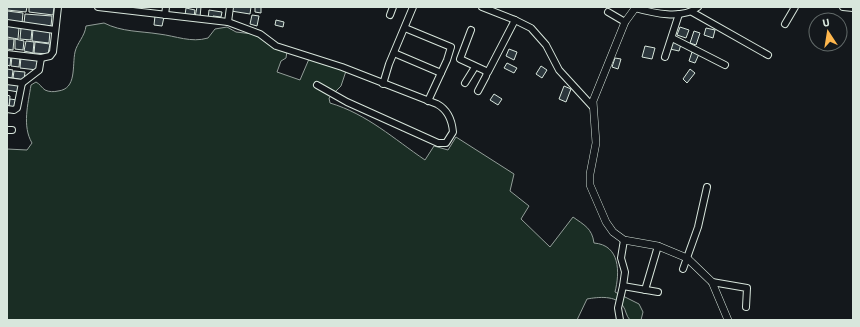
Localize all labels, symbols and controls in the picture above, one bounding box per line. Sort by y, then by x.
north arrow [808,12,848,52]
text: U [821,15,831,31]

